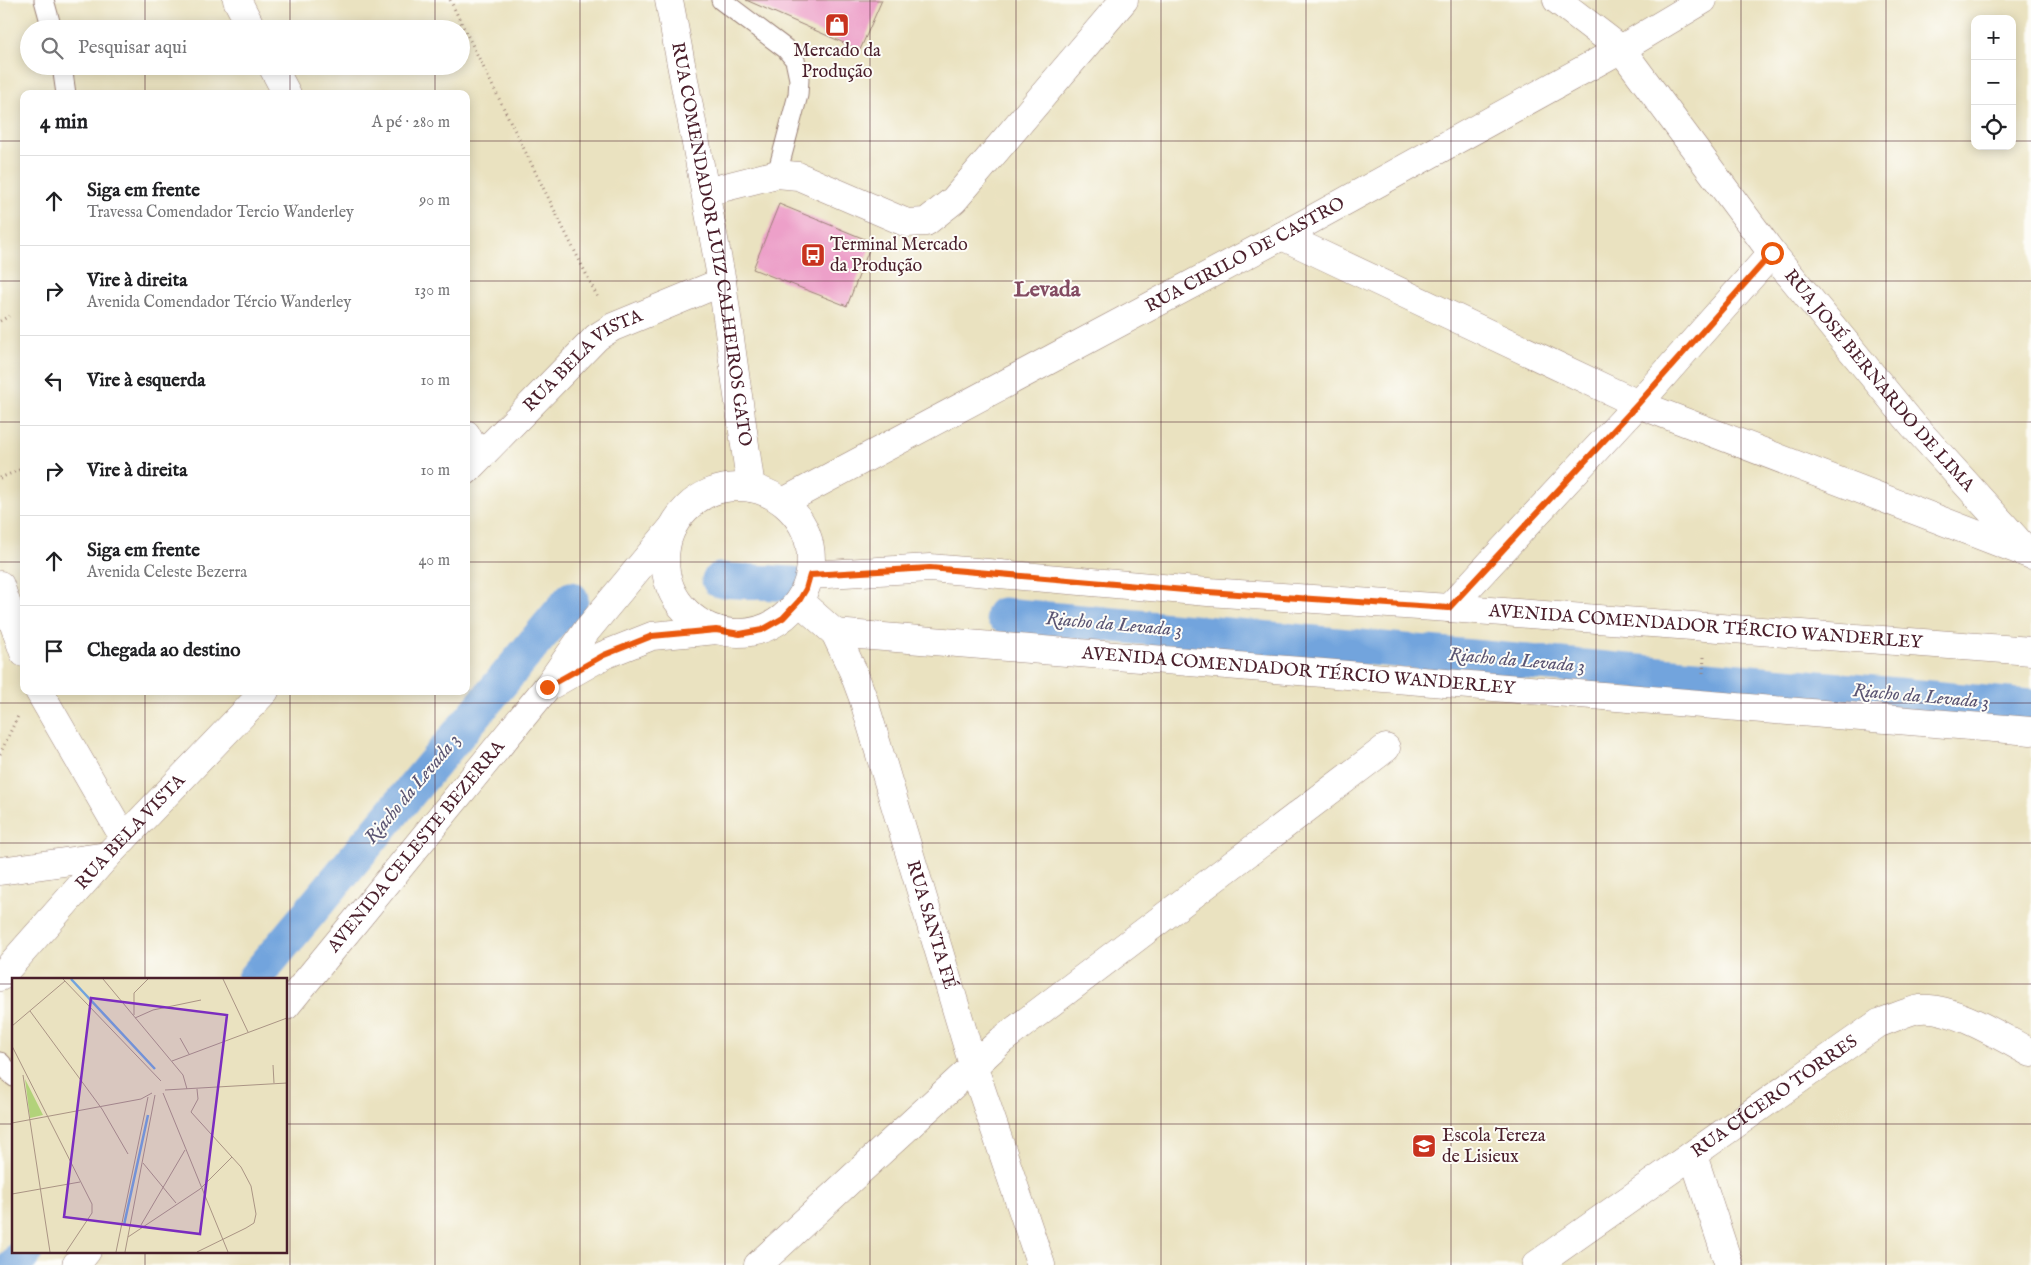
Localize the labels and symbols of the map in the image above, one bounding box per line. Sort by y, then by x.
shop icon: Mercado da Produção [824,12,850,38]
street label: RUA COMENDADOR LUIZ CALHEIROS GATO [666,40,757,448]
place label: Mercado da Produção [793,40,881,84]
street label: RUA CIRILO DE CASTRO [1141,192,1349,318]
place label: Terminal Mercado da Produção [830,234,968,278]
bus stop icon: Terminal Mercado da Produção [800,242,826,268]
route start [1761,242,1784,265]
street label: RUA JOSÉ BERNARDO DE LIMA [1779,265,1980,497]
district label: Levada [1014,276,1081,304]
street label: RUA BELA VISTA [518,304,647,417]
street label: AVENIDA COMENDADOR TÉRCIO WANDERLEY [1487,599,1924,654]
water label: Riacho da Levada 3 [1045,607,1183,643]
street label: AVENIDA COMENDADOR TÉRCIO WANDERLEY [1080,642,1517,700]
water label: Riacho da Levada 3 [1448,643,1586,679]
route end [536,676,559,699]
water label: Riacho da Levada 3 [1852,679,1990,715]
water label: Riacho da Levada 3 [360,729,466,849]
street label: AVENIDA CELESTE BEZERRA [322,735,511,958]
street label: RUA BELA VISTA [71,769,191,895]
street label: RUA SANTA FÉ [901,858,963,992]
inset map [12,978,288,1252]
street label: RUA CÍCERO TORRES [1687,1030,1862,1163]
place label: Escola Tereza de Lisieux [1442,1125,1546,1169]
school or university icon: Escola Tereza de Lisieux [1411,1133,1437,1159]

